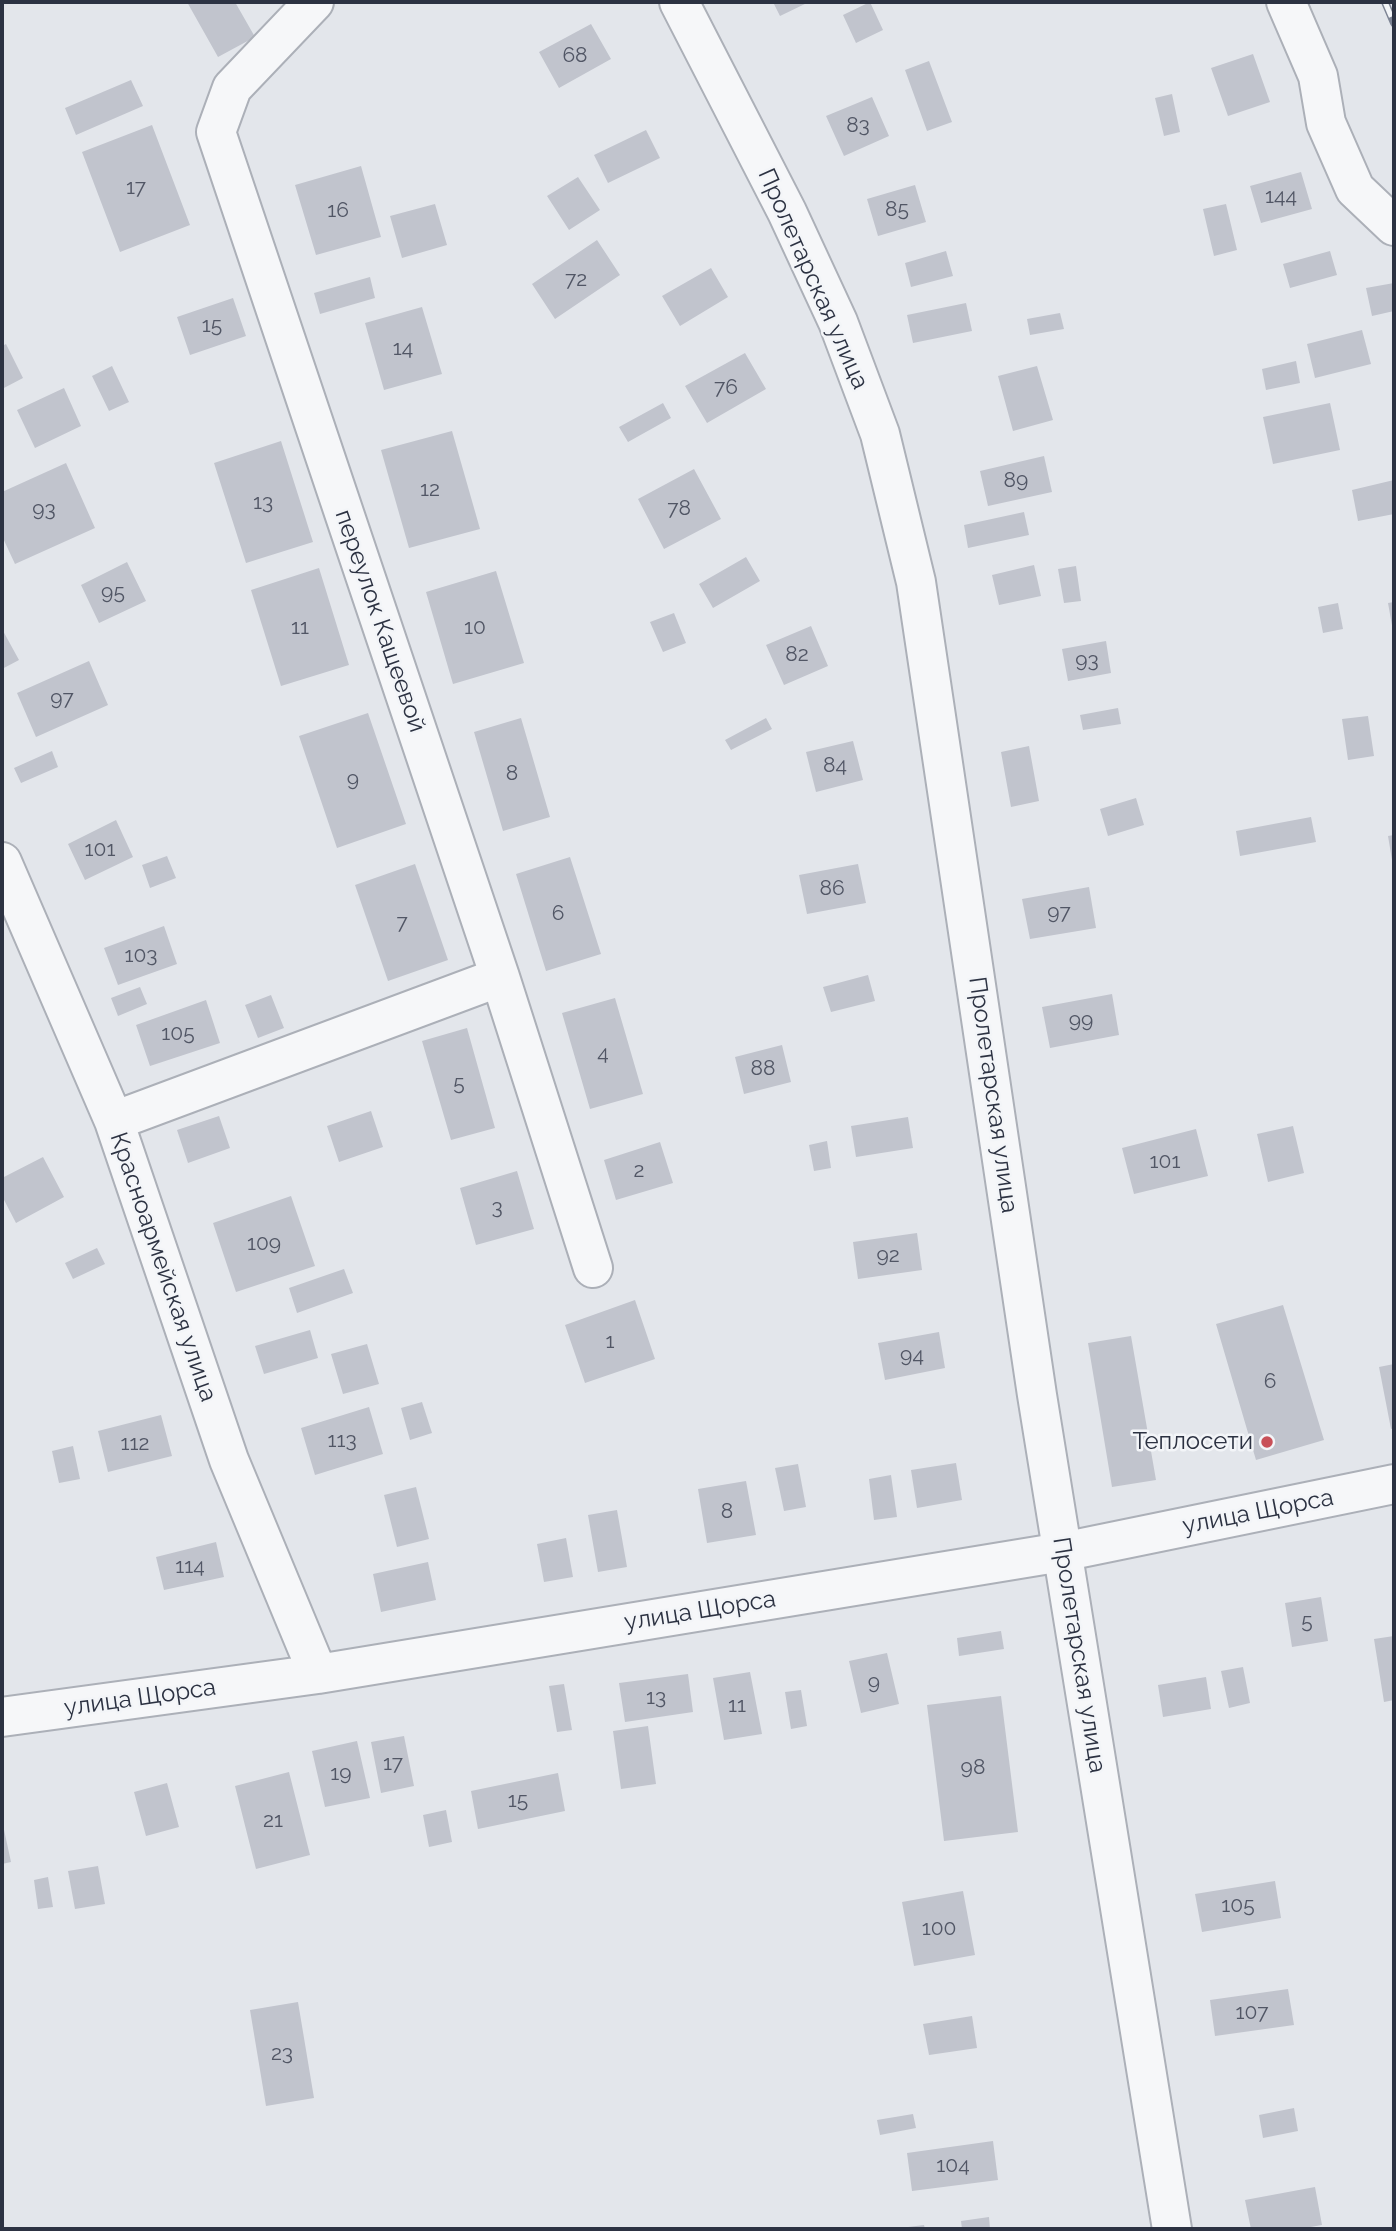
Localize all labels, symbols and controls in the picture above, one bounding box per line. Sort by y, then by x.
house number: 68 [562,43,588,69]
house number: 83 [846,113,870,139]
street label: Пролетарская улица [751,164,875,394]
house number: 17 [126,175,146,201]
house number: 144 [1265,184,1297,210]
house number: 85 [885,197,909,223]
house number: 16 [327,198,349,224]
house number: 72 [565,267,587,293]
house number: 15 [202,313,222,339]
house number: 14 [393,336,413,362]
house number: 76 [714,375,738,401]
house number: 89 [1004,468,1028,494]
house number: 12 [420,477,440,503]
house number: 13 [253,490,273,516]
house number: 78 [667,496,691,522]
house number: 93 [32,497,56,523]
street label: переулок Кащеевой [328,506,432,736]
house number: 95 [101,580,125,606]
house number: 11 [291,615,309,641]
house number: 10 [464,615,486,641]
house number: 82 [785,642,809,668]
house number: 93 [1075,648,1099,674]
house number: 97 [50,686,74,712]
house number: 84 [823,753,847,779]
house number: 8 [506,761,518,787]
house number: 9 [347,767,359,793]
house number: 101 [85,837,115,863]
house number: 86 [819,876,845,902]
house number: 97 [1047,900,1071,926]
house number: 6 [552,901,564,927]
house number: 7 [396,910,408,936]
house number: 103 [124,943,158,969]
street label: Пролетарская улица [962,975,1024,1215]
house number: 99 [1069,1008,1093,1034]
house number: 105 [161,1021,195,1047]
house number: 4 [597,1041,609,1067]
house number: 88 [751,1056,775,1082]
house number: 5 [453,1071,465,1097]
street label: Красноармейская улица [103,1129,223,1405]
house number: 101 [1150,1149,1180,1175]
house number: 2 [634,1158,644,1184]
house number: 3 [491,1195,503,1221]
house number: 109 [247,1231,281,1257]
house number: 92 [876,1243,900,1269]
house number: 1 [606,1329,614,1355]
house number: 94 [900,1343,924,1369]
house number: 6 [1264,1369,1276,1395]
house number: 113 [327,1428,357,1454]
place label: Теплосети [1133,1428,1253,1456]
house number: 112 [121,1431,149,1457]
marker: Теплосети [1259,1434,1275,1450]
street label: улица Щорса [1180,1483,1336,1541]
house number: 8 [721,1499,733,1525]
street label: Пролетарская улица [1046,1535,1112,1775]
house number: 114 [175,1554,205,1580]
street label: улица Щорса [622,1585,778,1637]
house number: 5 [1301,1609,1313,1635]
house number: 9 [868,1670,880,1696]
street label: улица Щорса [62,1673,218,1723]
house number: 13 [646,1685,666,1711]
house number: 11 [728,1693,746,1719]
house number: 17 [383,1751,403,1777]
house number: 98 [961,1755,985,1781]
house number: 19 [330,1761,352,1787]
house number: 15 [508,1788,528,1814]
house number: 21 [263,1808,283,1834]
house number: 105 [1221,1893,1255,1919]
house number: 100 [922,1916,956,1942]
house number: 107 [1236,2000,1268,2026]
house number: 23 [271,2041,293,2067]
house number: 104 [936,2153,970,2179]

